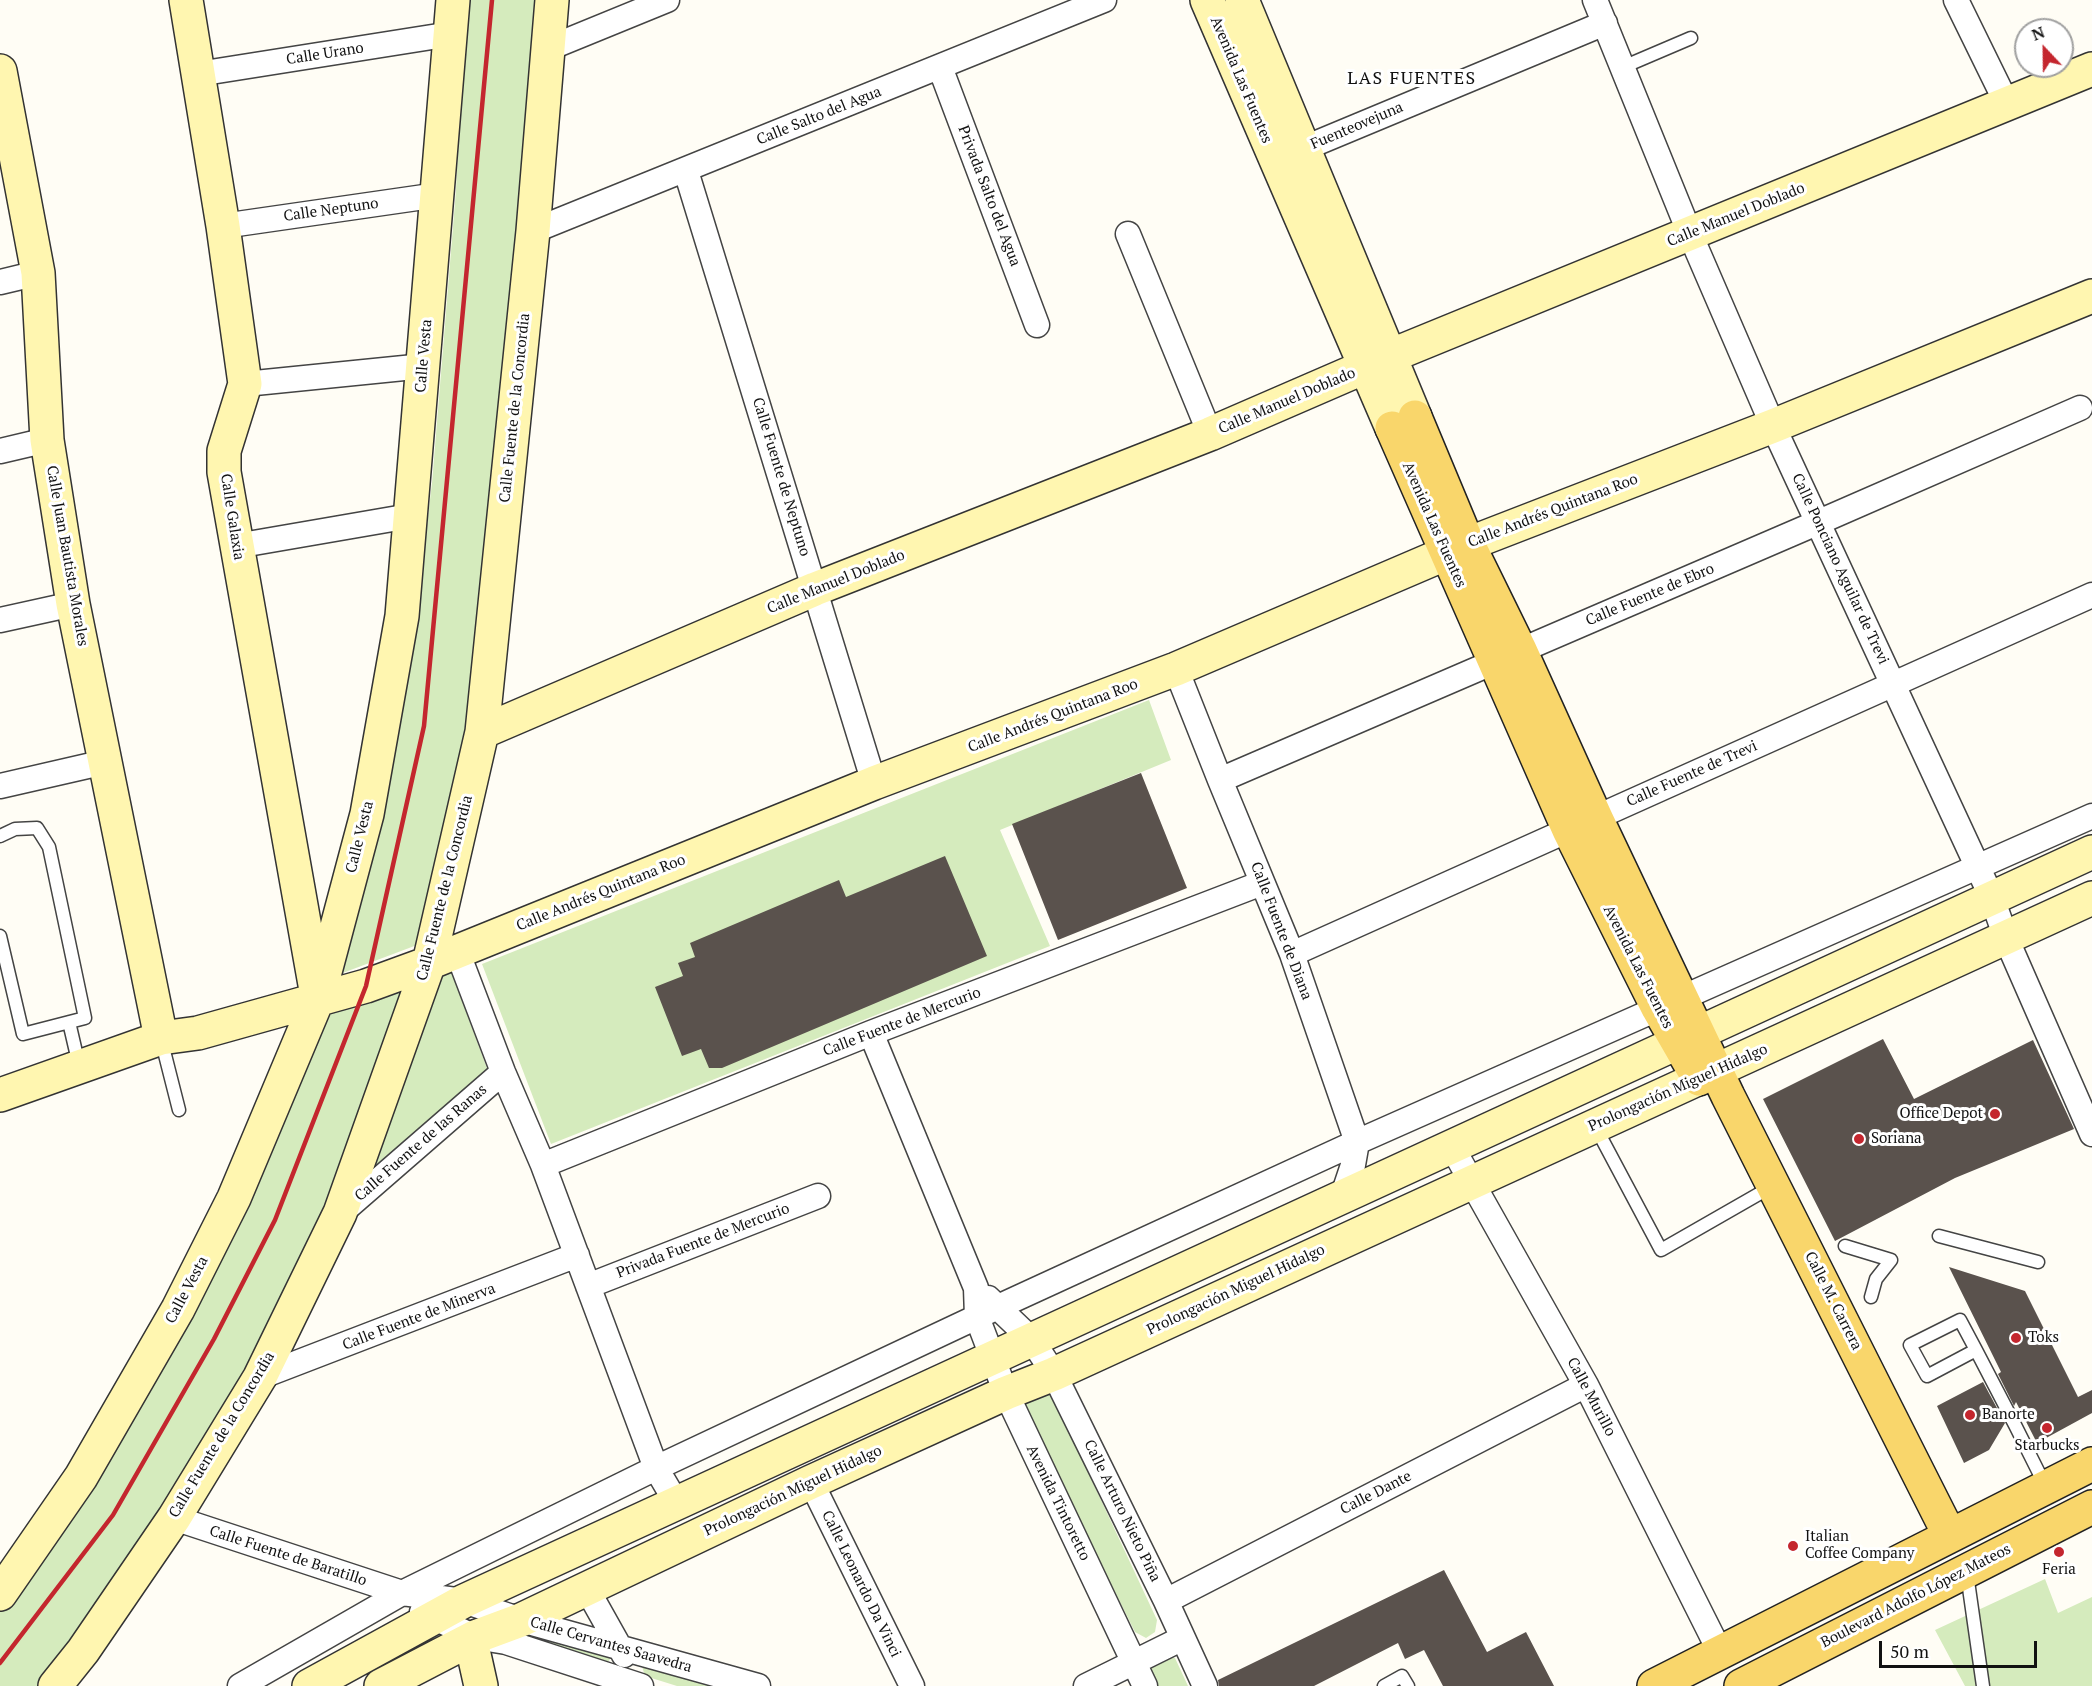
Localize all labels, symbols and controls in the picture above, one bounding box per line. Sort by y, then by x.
street label: Avenida Las Fuentes [1206,14,1276,146]
north arrow [2014,18,2074,78]
text: N [2028,21,2048,46]
street label: Calle Urano [285,39,365,69]
district label: LAS FUENTES [1347,68,1477,90]
street label: Calle Salto del Agua [754,83,884,149]
street label: Fuenteovejuna [1308,98,1406,154]
street label: Privada Salto del Agua [954,123,1024,269]
street label: Calle Manuel Doblado [1664,179,1808,251]
street label: Calle Neptuno [282,194,380,226]
street label: Calle Fuente de la Concordia [496,312,534,504]
street label: Calle Vesta [412,319,436,393]
street label: Calle Manuel Doblado [1216,364,1358,438]
street label: Calle Fuente de Neptuno [748,395,814,559]
street label: Avenida Las Fuentes [1398,459,1470,591]
street label: Calle Juan Bautista Morales [42,464,92,648]
street label: Calle Andrés Quintana Roo [1465,470,1641,552]
street label: Calle Ponciano Aguilar de Trevi [1788,471,1892,667]
street label: Calle Galaxia [216,472,248,562]
street label: Calle Manuel Doblado [764,546,908,618]
street label: Calle Fuente de Ebro [1583,560,1717,630]
street label: Calle Andrés Quintana Roo [965,675,1141,757]
street label: Calle Fuente de Trevi [1624,737,1760,811]
street label: Calle Fuente de la Concordia [413,793,477,983]
street label: Calle Vesta [342,799,378,875]
street label: Calle Andrés Quintana Roo [514,851,688,935]
street label: Calle Fuente de Diana [1246,860,1316,1002]
street label: Avenida Las Fuentes [1599,902,1677,1032]
street label: Calle Fuente de Mercurio [821,984,983,1060]
street label: Prolongación Miguel Hidalgo [1586,1040,1770,1136]
street label: Calle Fuente de las Ranas [351,1081,491,1205]
place label: Office Depot [1900,1105,1983,1123]
marker: Office Depot [1988,1107,2002,1121]
place label: Soriana [1871,1130,1922,1148]
marker: Soriana [1852,1132,1866,1146]
street label: Privada Fuente de Mercurio [614,1200,792,1282]
street label: Prolongación Miguel Hidalgo [1144,1241,1328,1339]
street label: Calle M. Carrera [1800,1249,1866,1353]
street label: Calle Vesta [162,1253,212,1327]
street label: Calle Fuente de Minerva [340,1280,498,1354]
place label: Toks [2028,1329,2059,1347]
marker: Toks [2009,1331,2023,1345]
street label: Calle Fuente de la Concordia [165,1349,279,1521]
street label: Calle Murillo [1563,1355,1619,1439]
place label: Banorte [1982,1406,2035,1424]
marker: Banorte [1963,1408,1977,1422]
marker: Starbucks [2040,1421,2054,1435]
street label: Calle Arturo Nieto Piña [1080,1437,1164,1585]
place label: Starbucks [2015,1437,2079,1455]
street label: Prolongación Miguel Hidalgo [701,1442,885,1540]
street label: Avenida Tintoretto [1022,1442,1094,1564]
street label: Calle Dante [1337,1467,1415,1519]
street label: Calle Leonardo Da Vinci [818,1508,904,1660]
street label: Calle Fuente de Baratillo [207,1522,369,1590]
place label: Italian Coffee Company [1805,1528,1914,1563]
marker: Italian Coffee Company [1786,1539,1800,1553]
street label: Boulevard Adolfo López Mateos [1818,1540,2014,1652]
marker: Feria [2052,1545,2066,1559]
place label: Feria [2042,1561,2076,1579]
street label: Calle Cervantes Saavedra [528,1613,694,1677]
scale bar [1882,1629,2040,1667]
text: 50 m [1890,1639,1929,1663]

